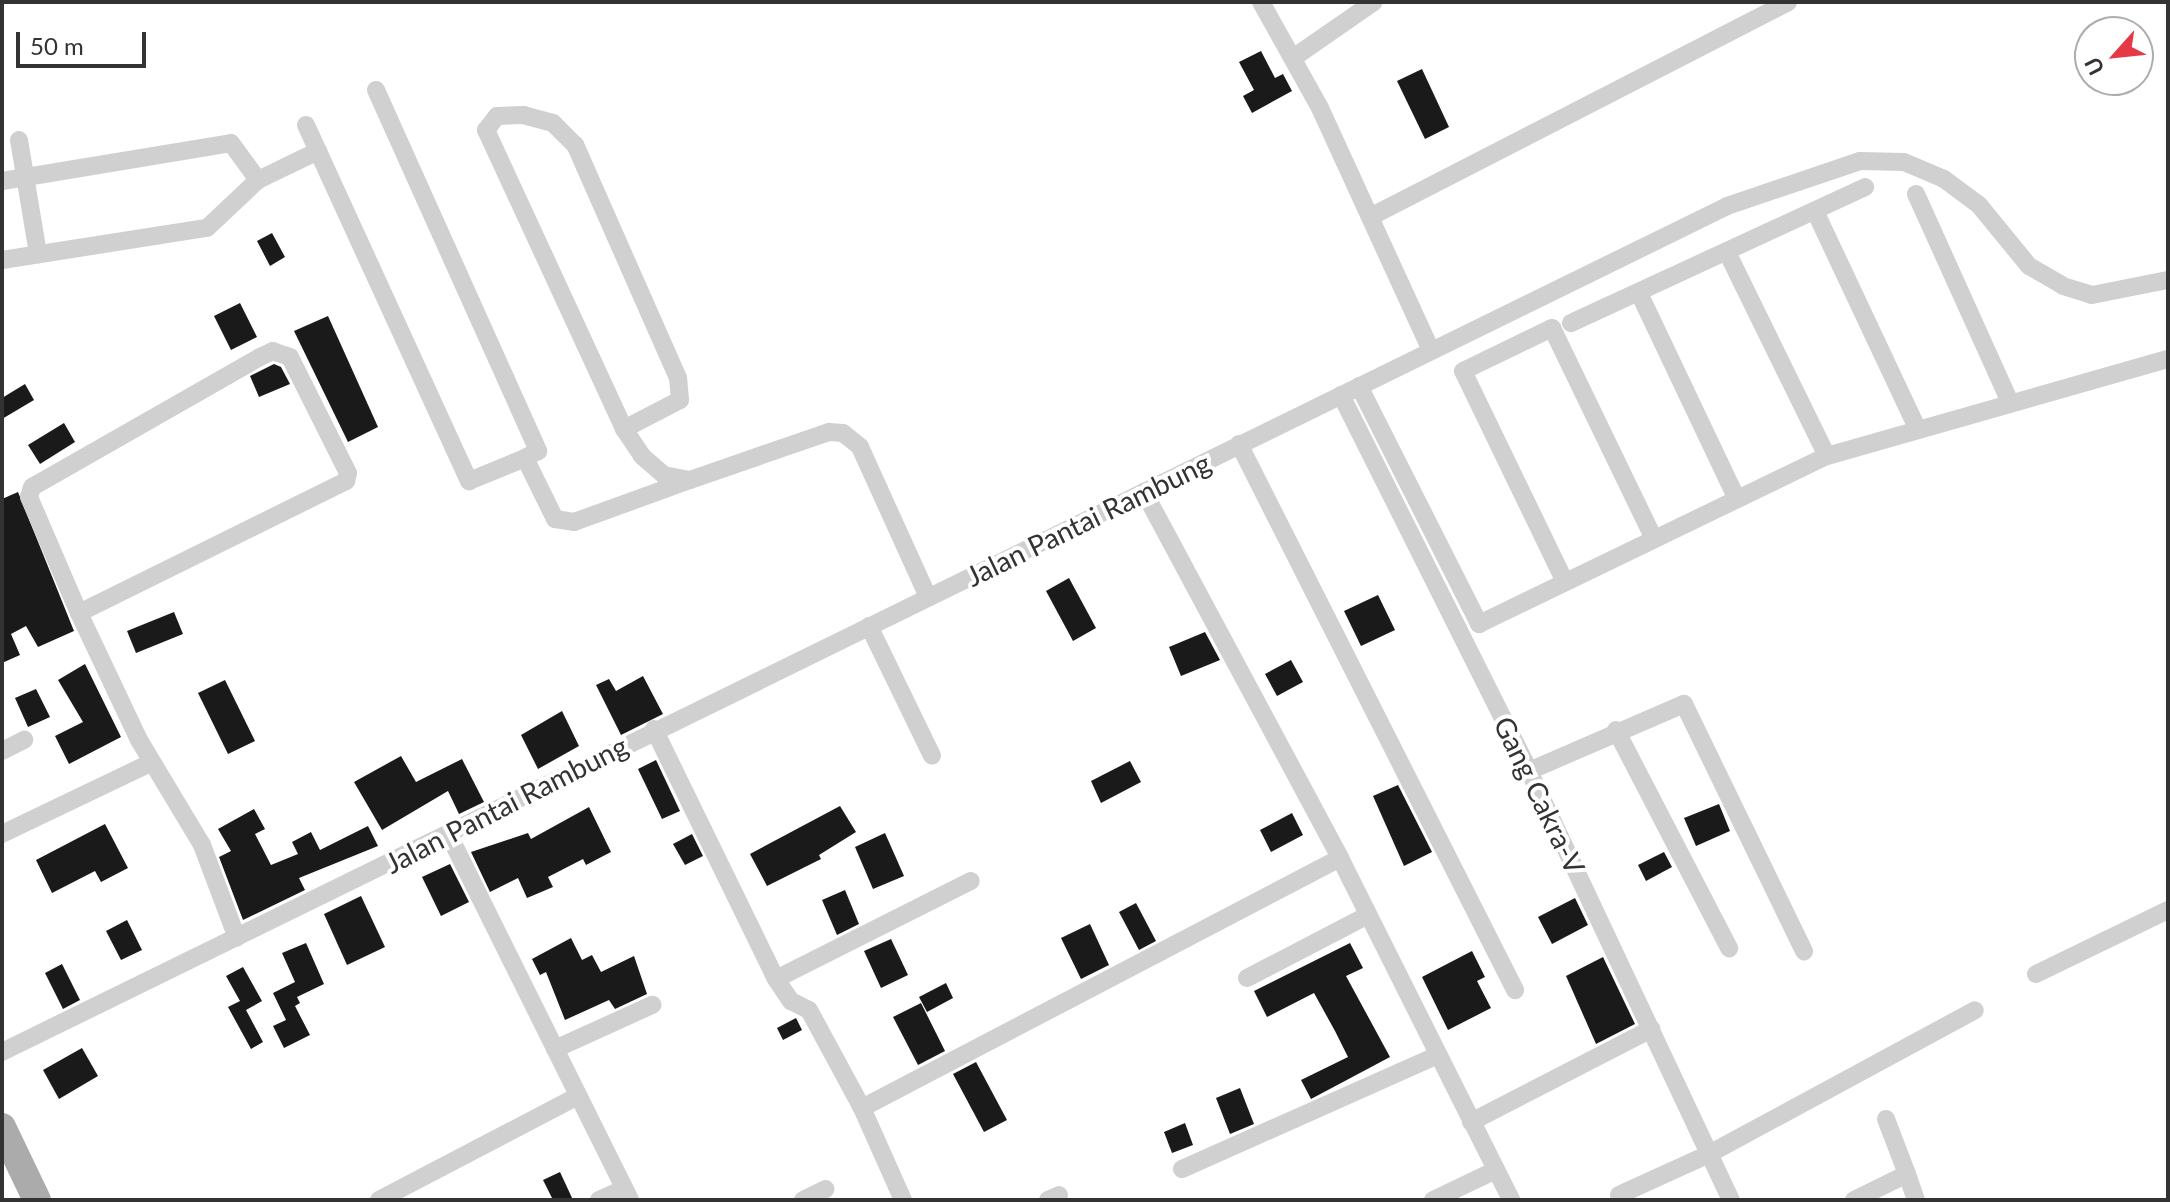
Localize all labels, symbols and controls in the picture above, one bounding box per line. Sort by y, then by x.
scale bar [20,16,150,66]
north arrow [2074,16,2154,96]
text: 50 m [30,31,84,60]
text: U [2078,53,2110,80]
street label: Jalan Pantai Rambung [960,445,1216,593]
street label: Gang Cakra-V [1487,711,1593,879]
street label: Jalan Pantai Rambung [379,728,633,880]

